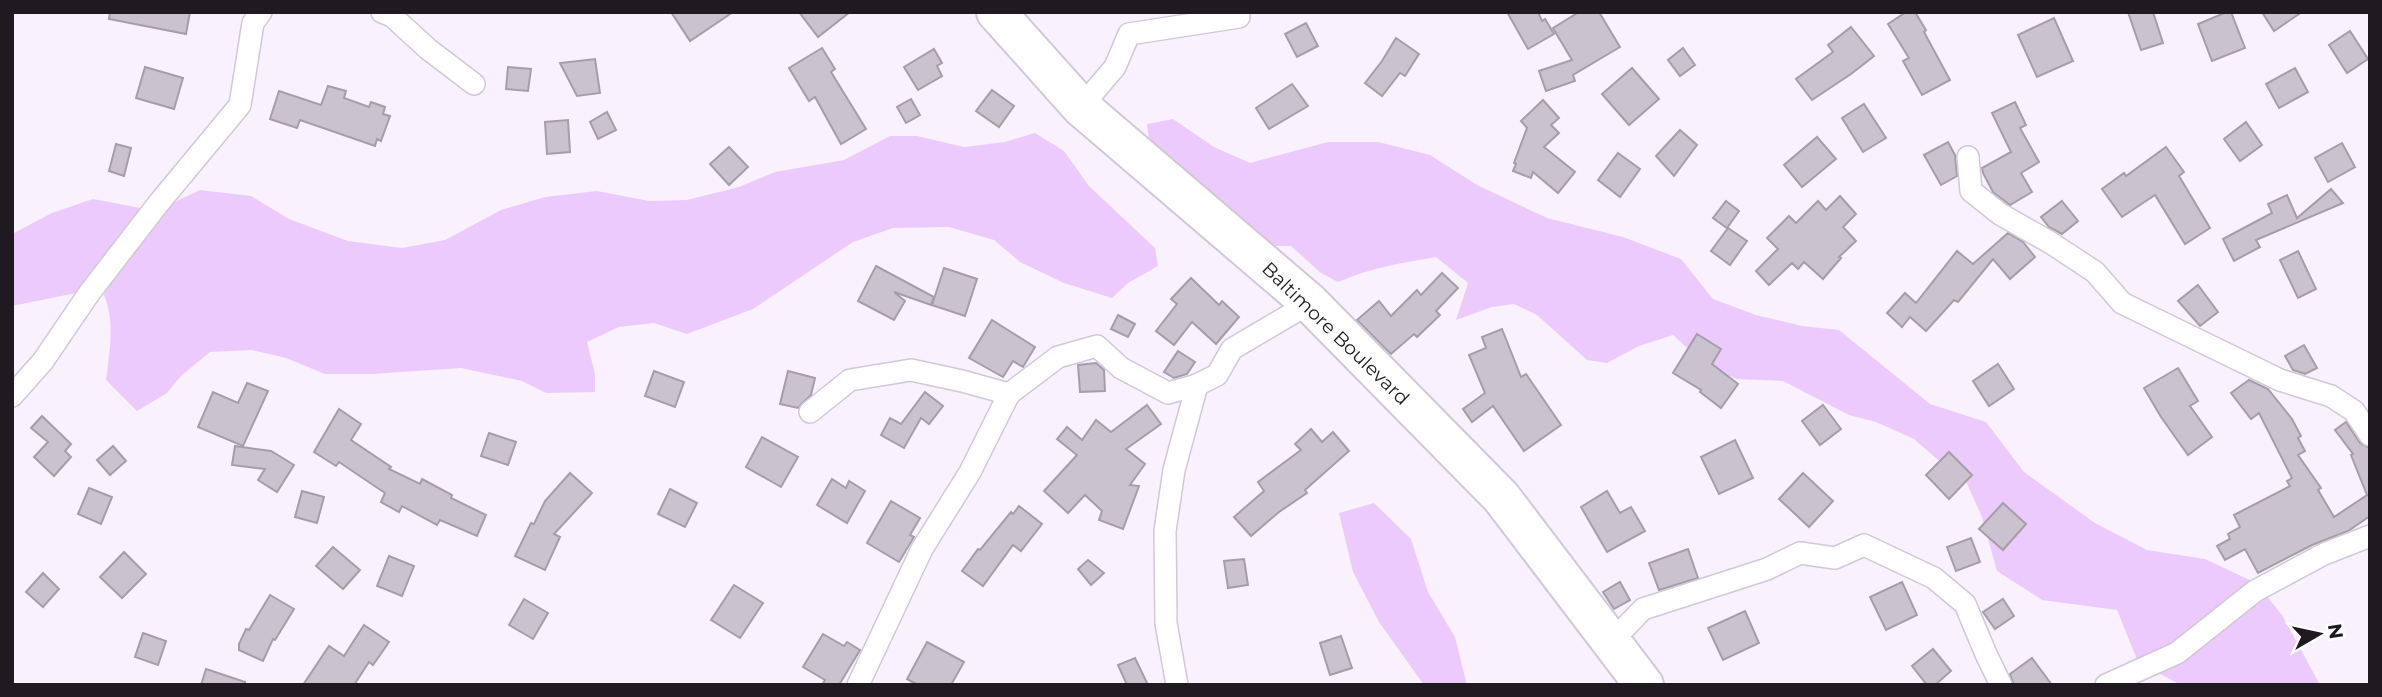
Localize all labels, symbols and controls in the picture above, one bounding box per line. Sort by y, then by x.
street label: Baltimore Boulevard [1257,257,1414,410]
north arrow [2284,599,2354,669]
text: N [2323,622,2348,641]

